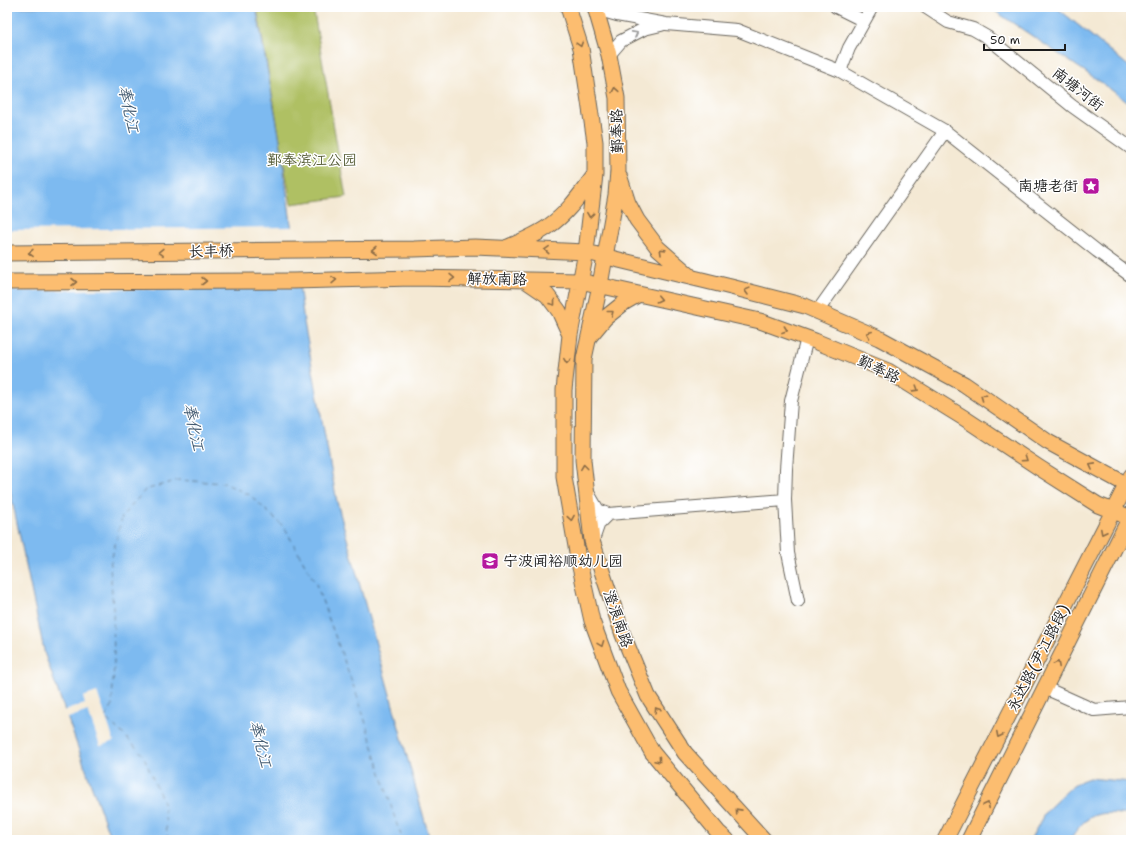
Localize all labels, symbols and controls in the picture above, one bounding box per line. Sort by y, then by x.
scale bar [984,26,1065,52]
one-way arrow [630,31,638,38]
text: 50 m [990,32,1020,48]
one-way arrow [575,40,584,47]
street label: 南塘河街 [1048,63,1108,115]
water label: 奉化江 [114,83,144,136]
one-way arrow [612,87,620,93]
street label: 鄞奉路 [607,108,627,154]
park label: 鄞奉滨江公园 [267,150,357,170]
place label: 南塘老街 [1018,176,1078,196]
place icon: 南塘老街 [1081,176,1101,196]
one-way arrow [586,211,595,218]
street label: 长丰桥 [188,241,234,261]
one-way arrow [372,246,378,254]
one-way arrow [544,246,550,254]
one-way arrow [158,248,164,256]
one-way arrow [659,248,667,256]
one-way arrow [28,249,34,257]
street label: 解放南路 [467,268,527,290]
one-way arrow [449,274,455,282]
one-way arrow [331,275,337,284]
one-way arrow [201,277,207,285]
one-way arrow [71,278,77,286]
one-way arrow [744,288,750,296]
one-way arrow [656,294,662,302]
one-way arrow [549,299,556,306]
one-way arrow [606,311,613,318]
one-way arrow [782,325,789,334]
one-way arrow [866,331,874,339]
street label: 鄞奉路 [854,350,904,388]
one-way arrow [563,358,572,364]
one-way arrow [912,384,919,392]
one-way arrow [980,395,987,402]
water label: 奉化江 [179,401,209,454]
one-way arrow [1021,454,1028,461]
one-way arrow [579,464,588,470]
one-way arrow [1089,464,1096,471]
one-way arrow [566,515,575,521]
one-way arrow [1100,528,1108,535]
school or university icon: 宁波闻裕顺幼儿园 [480,551,500,571]
place label: 宁波闻裕顺幼儿园 [503,551,623,571]
street label: 澄浪南路 [599,587,637,651]
street label: 永达路(尹江路段) [1002,601,1074,715]
one-way arrow [596,641,604,648]
one-way arrow [1052,660,1060,668]
one-way arrow [655,707,662,714]
water label: 奉化江 [245,718,277,771]
one-way arrow [996,731,1004,738]
one-way arrow [654,755,661,763]
one-way arrow [982,802,989,809]
one-way arrow [735,808,743,816]

